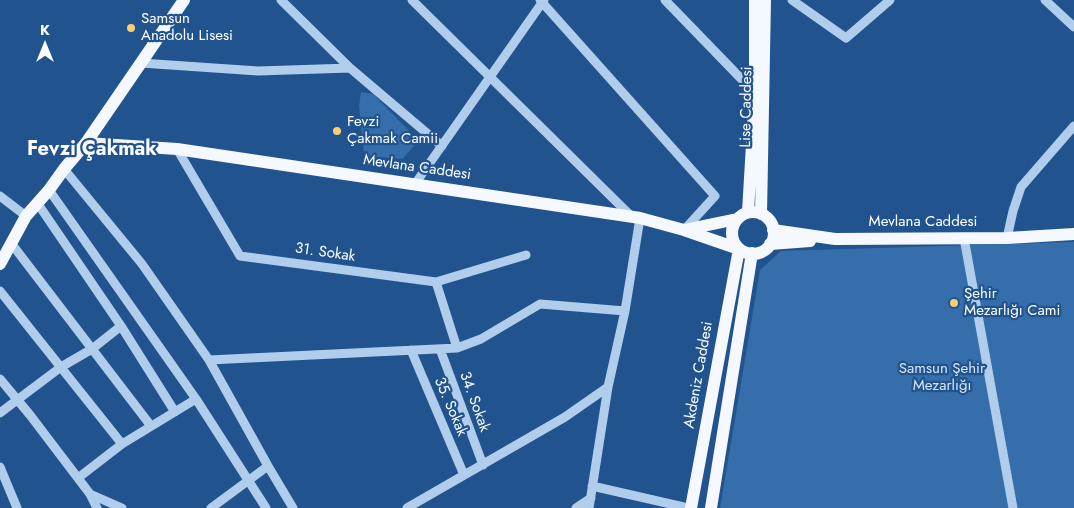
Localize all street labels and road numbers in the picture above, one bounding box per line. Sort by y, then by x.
street label: Lise Caddesi [737,66,757,148]
street label: Mevlana Caddesi [362,152,472,184]
street label: Mevlana Caddesi [869,213,977,231]
street label: 31. Sokak [294,240,356,266]
street label: Akdeniz Caddesi [681,320,717,430]
street label: 34. Sokak [455,369,493,435]
street label: 35. Sokak [430,375,470,439]

